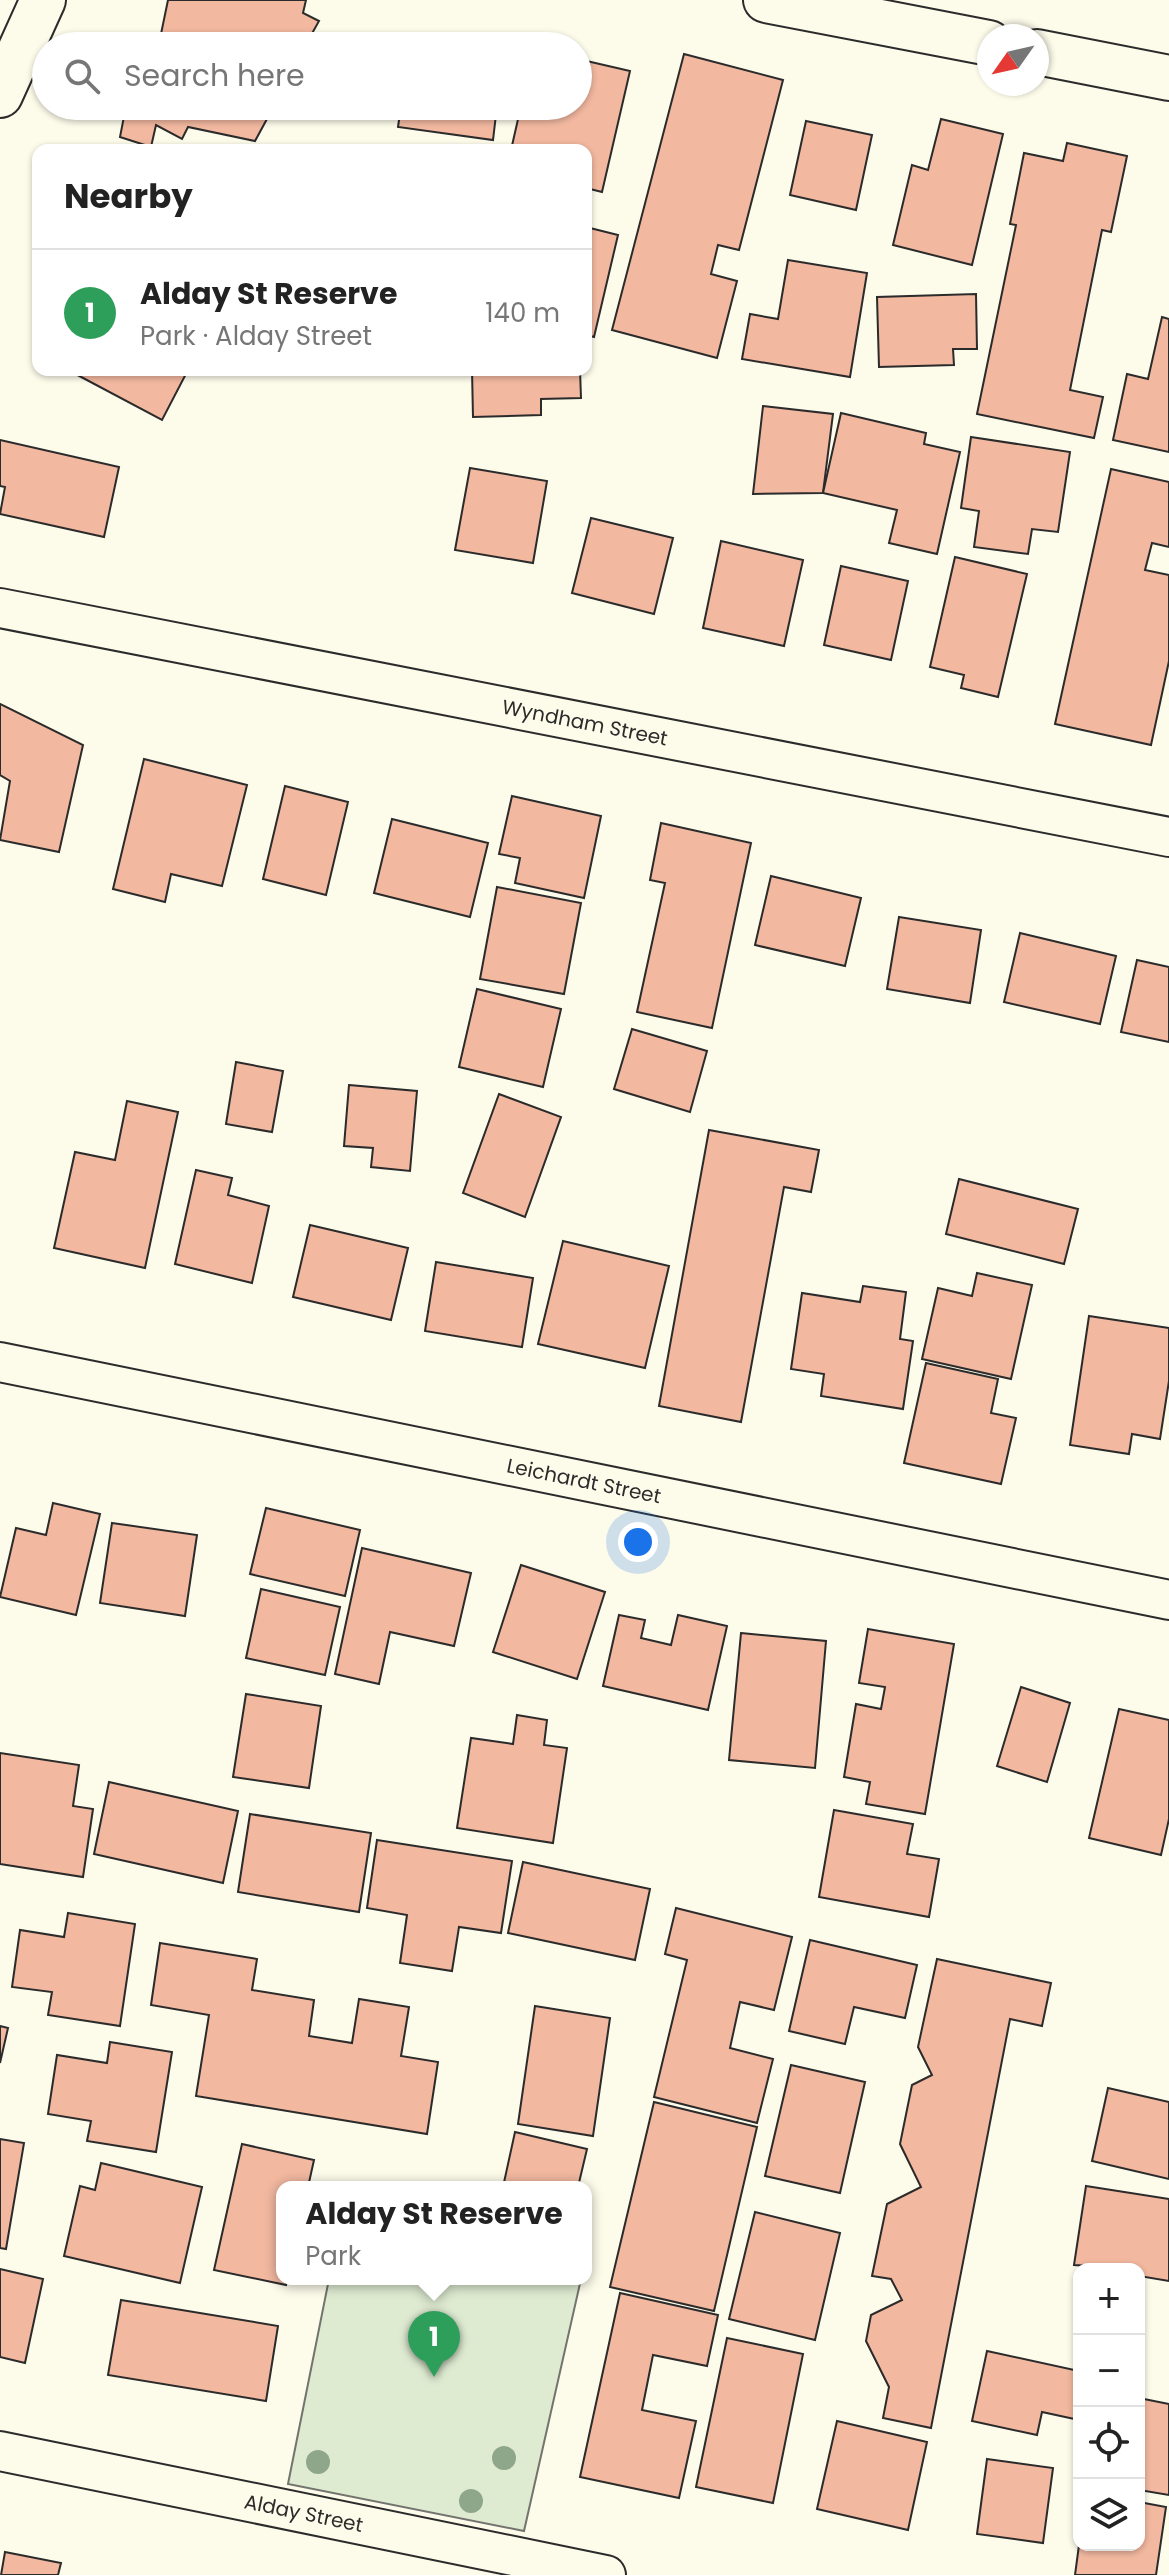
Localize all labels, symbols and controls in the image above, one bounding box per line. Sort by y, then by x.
north arrow [977,24,1049,96]
search box [32,32,592,120]
icon: search [60,54,104,98]
text: Search here [124,54,305,97]
text: Nearby [64,172,193,220]
text: Alday St Reserve [140,272,397,315]
text: 1 [85,295,95,331]
text: 140 m [485,295,560,331]
text: Park · Alday Street [140,318,372,354]
street label: Wyndham Street [500,693,670,752]
street label: Leichardt Street [504,1452,664,1510]
your location [618,1522,658,1562]
popup [276,2181,592,2285]
text: Alday St Reserve [305,2192,563,2235]
text: Park [305,2238,361,2274]
map controls [1073,2263,1145,2551]
button: + [1073,2263,1145,2335]
pin: 1 [408,2311,460,2377]
button: − [1073,2335,1145,2407]
button: locate [1073,2407,1145,2479]
button: layers [1073,2479,1145,2551]
street label: Alday Street [242,2487,366,2539]

